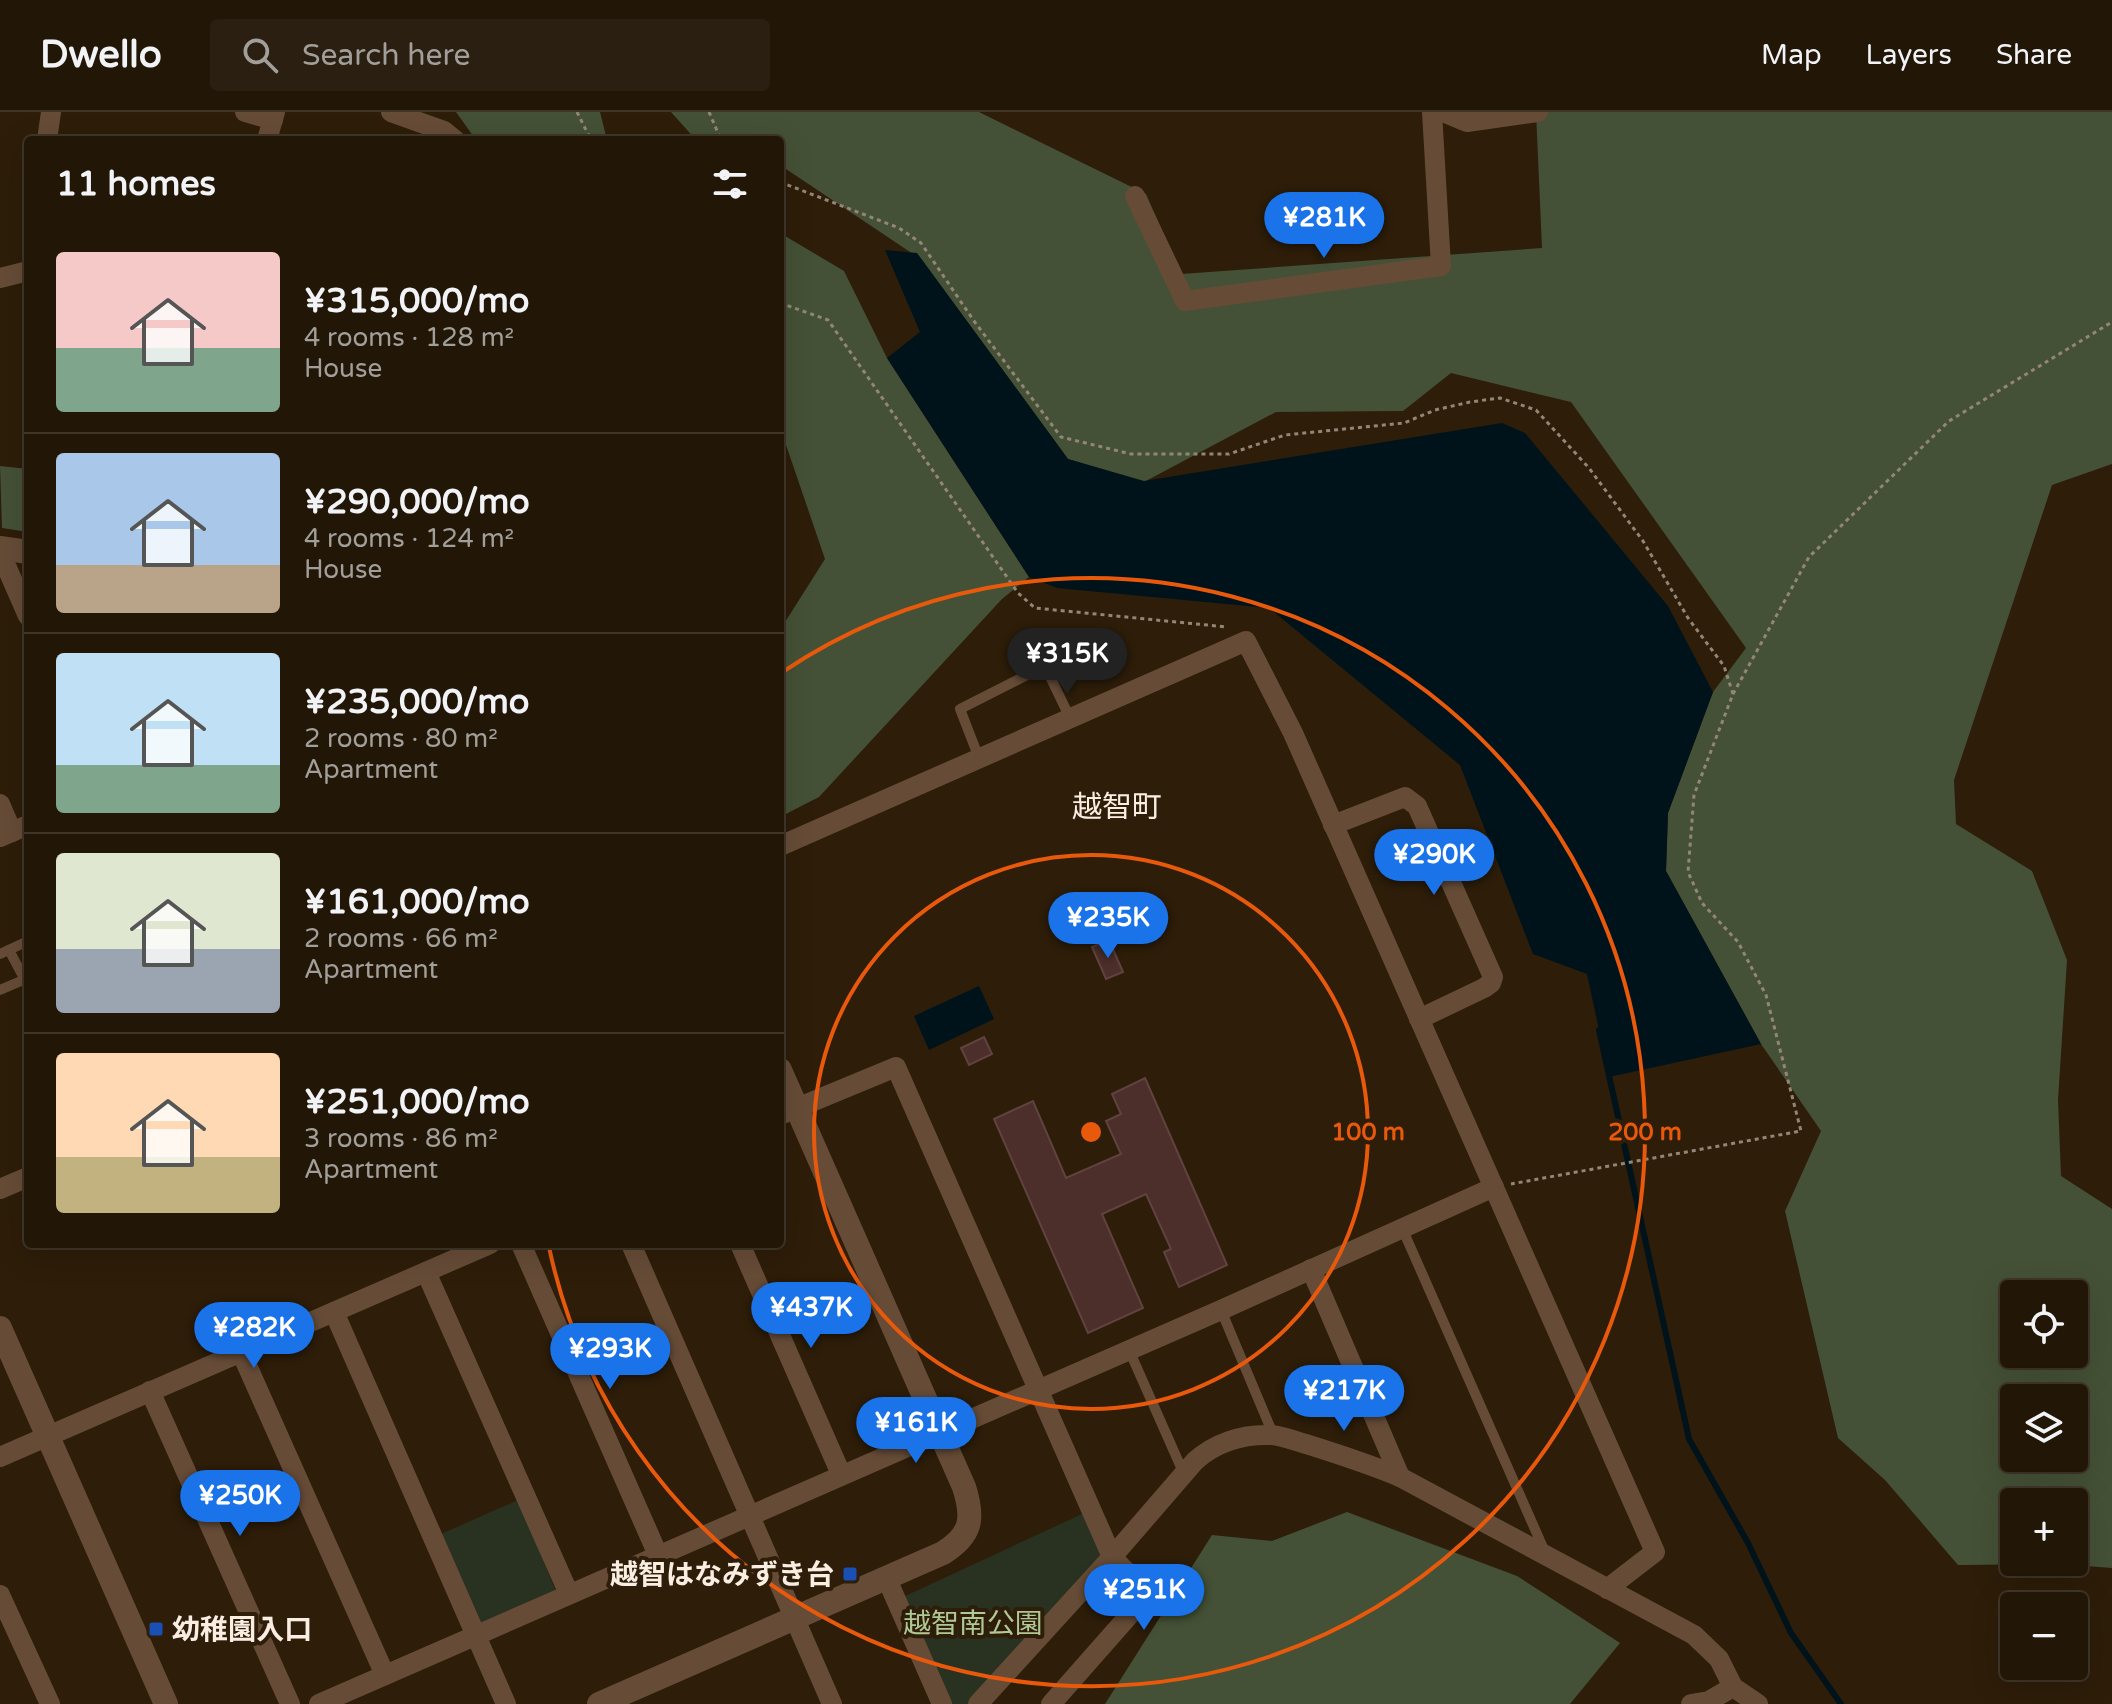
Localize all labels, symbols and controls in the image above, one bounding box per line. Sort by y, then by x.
search box [210,19,770,91]
text: Dwello [40,32,162,78]
icon: search [238,33,282,77]
text: Search here [302,37,471,74]
text: Map [1761,38,1822,72]
text: Layers [1866,38,1952,72]
text: Share [1996,38,2072,72]
icon: filters [708,162,752,206]
text: 11 homes [56,164,216,205]
pin: ¥281K [1268,192,1380,260]
text: ¥281K [1282,202,1366,233]
text: ¥315,000/mo [304,281,529,322]
icon: home [120,284,216,380]
text: 4 rooms · 128 m² [304,322,514,353]
text: House [304,353,382,384]
text: ¥290,000/mo [304,482,530,523]
icon: home [120,485,216,581]
text: 4 rooms · 124 m² [304,523,514,554]
text: House [304,554,382,585]
pin: ¥315K [1011,628,1123,696]
text: ¥315K [1025,638,1109,669]
text: ¥235,000/mo [304,682,529,723]
icon: home [120,685,216,781]
text: 2 rooms · 80 m² [304,723,498,754]
text: Apartment [304,754,438,785]
district label: 越智町 [1072,789,1162,826]
pin: ¥290K [1378,829,1490,897]
text: ¥290K [1392,839,1476,870]
text: ¥161,000/mo [304,882,530,923]
icon: home [120,885,216,981]
pin: ¥235K [1052,892,1164,960]
text: ¥235K [1066,902,1150,933]
text: 2 rooms · 66 m² [304,923,498,954]
text: Apartment [304,954,438,985]
text: ¥251,000/mo [304,1082,530,1123]
icon: home [120,1085,216,1181]
centre of rings [1077,1118,1105,1146]
text: 100 m [1331,1118,1405,1147]
text: 200 m [1608,1118,1682,1147]
text: 3 rooms · 86 m² [304,1123,498,1154]
text: Apartment [304,1154,438,1185]
map controls [2000,1280,2088,1680]
button: locate [2000,1280,2088,1368]
pin: ¥437K [755,1282,867,1350]
text: ¥437K [769,1292,853,1323]
pin: ¥282K [198,1302,310,1370]
text: ¥282K [212,1312,296,1343]
pin: ¥293K [554,1323,666,1391]
text: ¥293K [568,1333,652,1364]
pin: ¥217K [1288,1365,1400,1433]
text: ¥217K [1302,1375,1386,1406]
button: layers [2000,1384,2088,1472]
pin: ¥161K [860,1397,972,1465]
text: ¥161K [874,1407,958,1438]
pin: ¥250K [184,1470,296,1538]
text: ¥250K [198,1480,282,1511]
button: + [2000,1488,2088,1576]
place label: 越智はなみずき台 [610,1558,834,1592]
pin: ¥251K [1088,1564,1200,1632]
marker: 越智はなみずき台 [841,1565,859,1583]
text: ¥251K [1102,1574,1186,1605]
button: − [2000,1592,2088,1680]
park label: 越智南公園 [903,1607,1043,1641]
place label: 幼稚園入口 [172,1613,312,1647]
marker: 幼稚園入口 [147,1620,165,1638]

